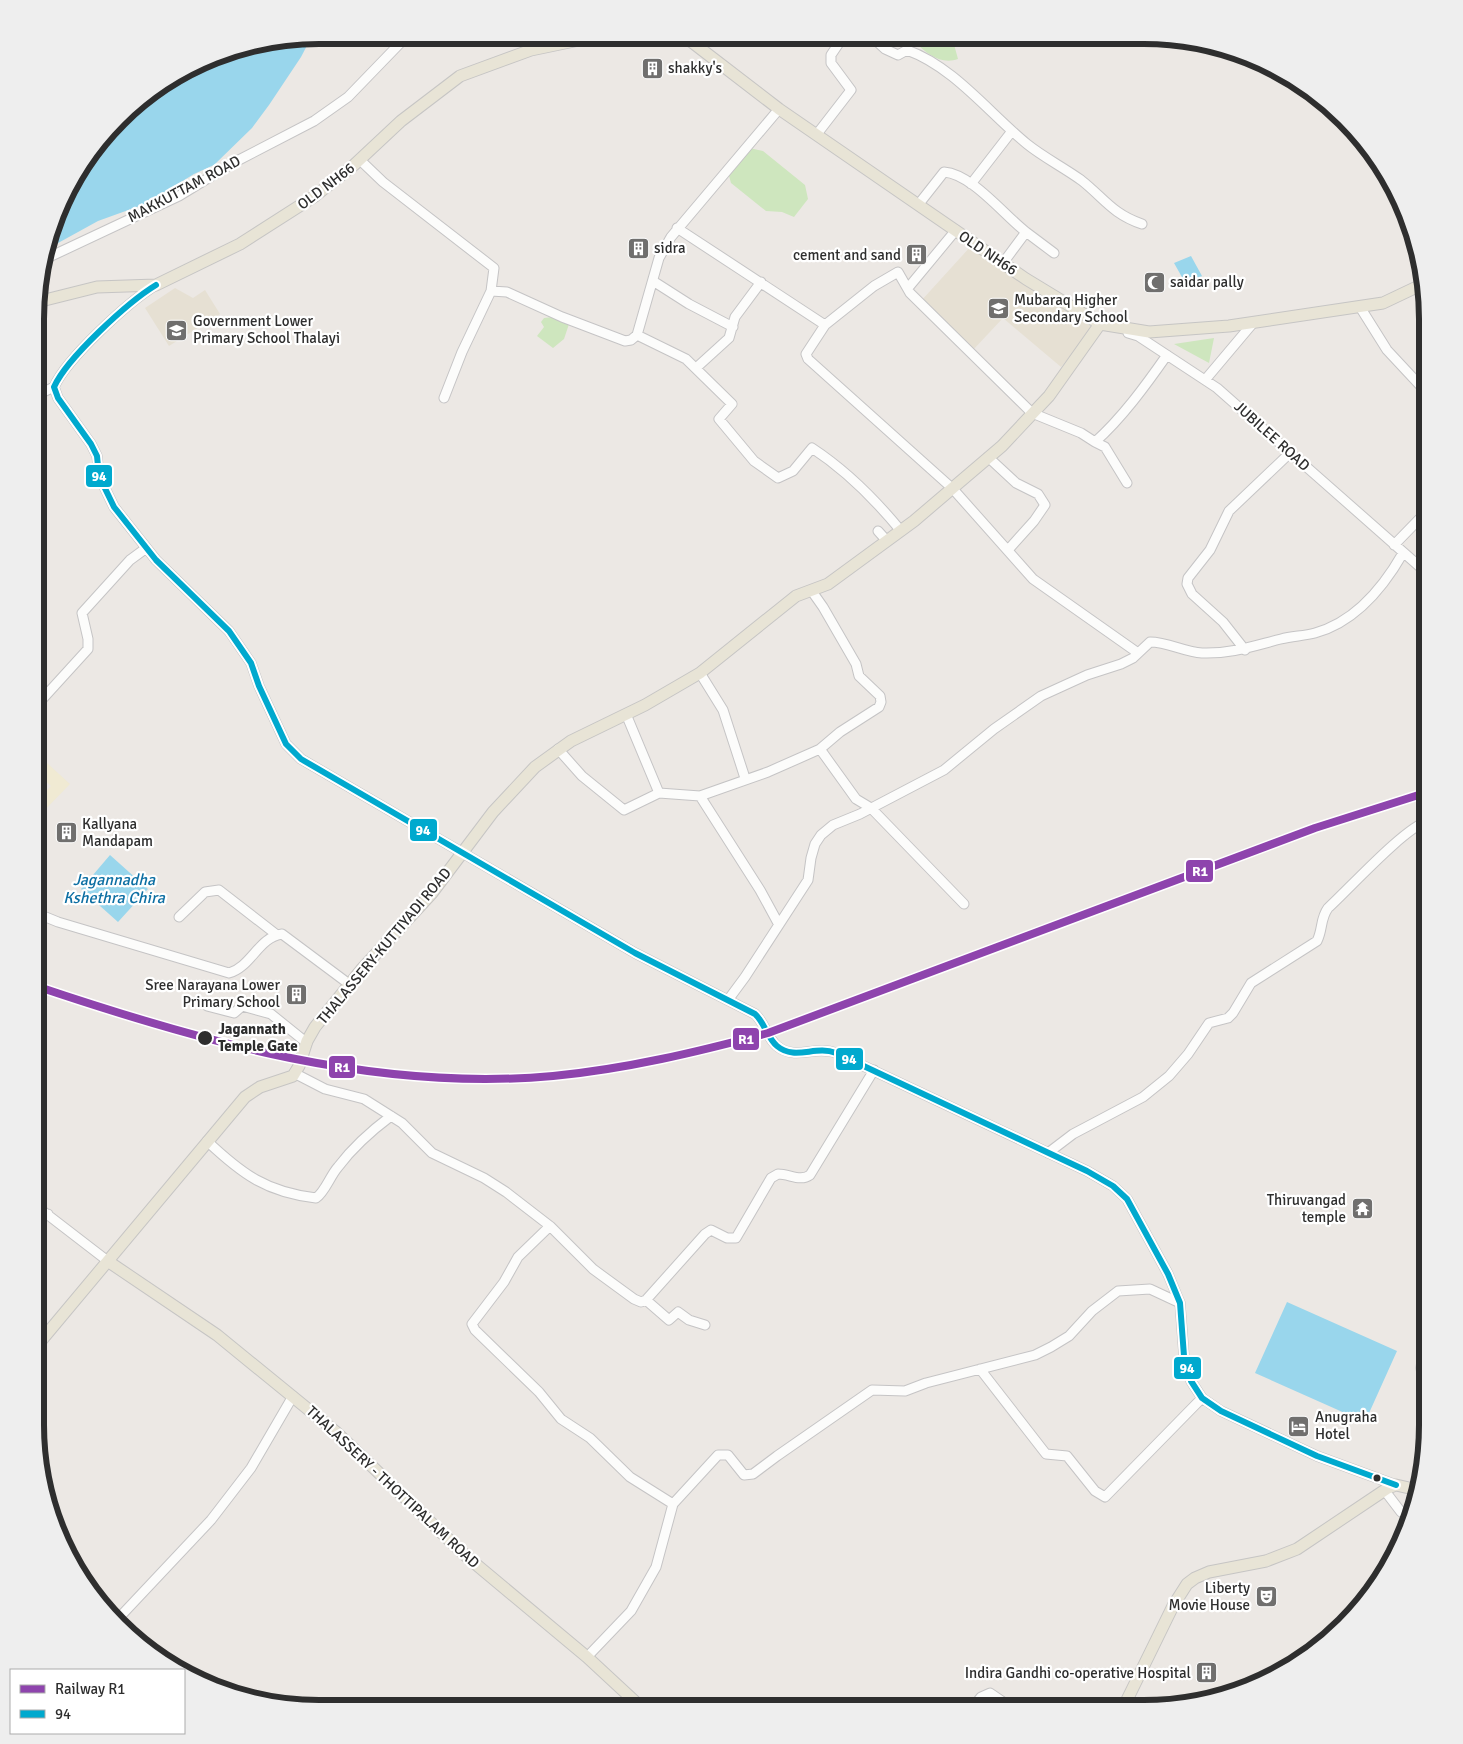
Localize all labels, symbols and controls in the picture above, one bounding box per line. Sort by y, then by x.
building icon: shakky's [640,56,664,80]
place label: shakky's [668,59,722,77]
street label: MAKKUTTAM ROAD [124,152,244,226]
street label: OLD NH66 [294,159,358,213]
street label: OLD NH66 [955,227,1021,279]
building icon: sidra [626,236,650,260]
place label: sidra [654,239,686,257]
building icon: cement and sand [905,243,929,267]
place label: cement and sand [793,246,901,264]
mosque icon: saidar pally [1142,270,1166,294]
place label: saidar pally [1170,273,1244,291]
place label: Mubaraq Higher Secondary School [1014,291,1128,326]
school or university icon: Mubaraq Higher Secondary School [986,297,1010,321]
place label: Government Lower Primary School Thalayi [193,312,340,347]
school or university icon: Government Lower Primary School Thalayi [165,318,189,342]
street label: JUBILEE ROAD [1230,397,1314,475]
line badge: 94 [85,464,113,488]
text: 94 [91,468,107,485]
place label: Kallyana Mandapam [82,815,153,850]
line badge: 94 [409,818,438,842]
building icon: Kallyana Mandapam [54,821,78,845]
text: 94 [415,822,431,839]
line badge: R1 [1185,859,1214,883]
text: R1 [1192,863,1209,880]
street label: THALASSERY-KUTTIYADI ROAD [313,864,455,1028]
water label: Jagannadha Kshethra Chira [63,870,166,908]
place label: Sree Narayana Lower Primary School [145,976,280,1011]
building icon: Sree Narayana Lower Primary School [284,982,308,1006]
place label: Jagannath Temple Gate [218,1020,298,1055]
line badge: R1 [732,1027,760,1051]
marker: Jagannath Temple Gate [196,1029,214,1047]
text: R1 [738,1031,755,1048]
line badge: 94 [835,1047,864,1071]
text: 94 [841,1051,857,1068]
line badge: R1 [328,1055,356,1079]
text: R1 [334,1059,351,1076]
place label: Thiruvangad temple [1267,1191,1346,1226]
temple icon: Thiruvangad temple [1350,1197,1374,1221]
line badge: 94 [1173,1356,1202,1380]
text: 94 [1179,1360,1195,1377]
street label: THALASSERY - THOTTIPALAM ROAD [303,1402,483,1572]
place label: Anugraha Hotel [1315,1408,1377,1443]
hotel icon: Anugraha Hotel [1287,1414,1311,1438]
unlabelled marker [1372,1473,1382,1483]
place label: Liberty Movie House [1169,1579,1250,1614]
theatre icon: Liberty Movie House [1254,1585,1278,1609]
building icon: Indira Gandhi co-operative Hospital [1195,1661,1219,1685]
place label: Indira Gandhi co-operative Hospital [965,1664,1191,1682]
legend [10,1669,185,1734]
text: Railway R1 [55,1680,125,1698]
text: 94 [55,1705,71,1723]

